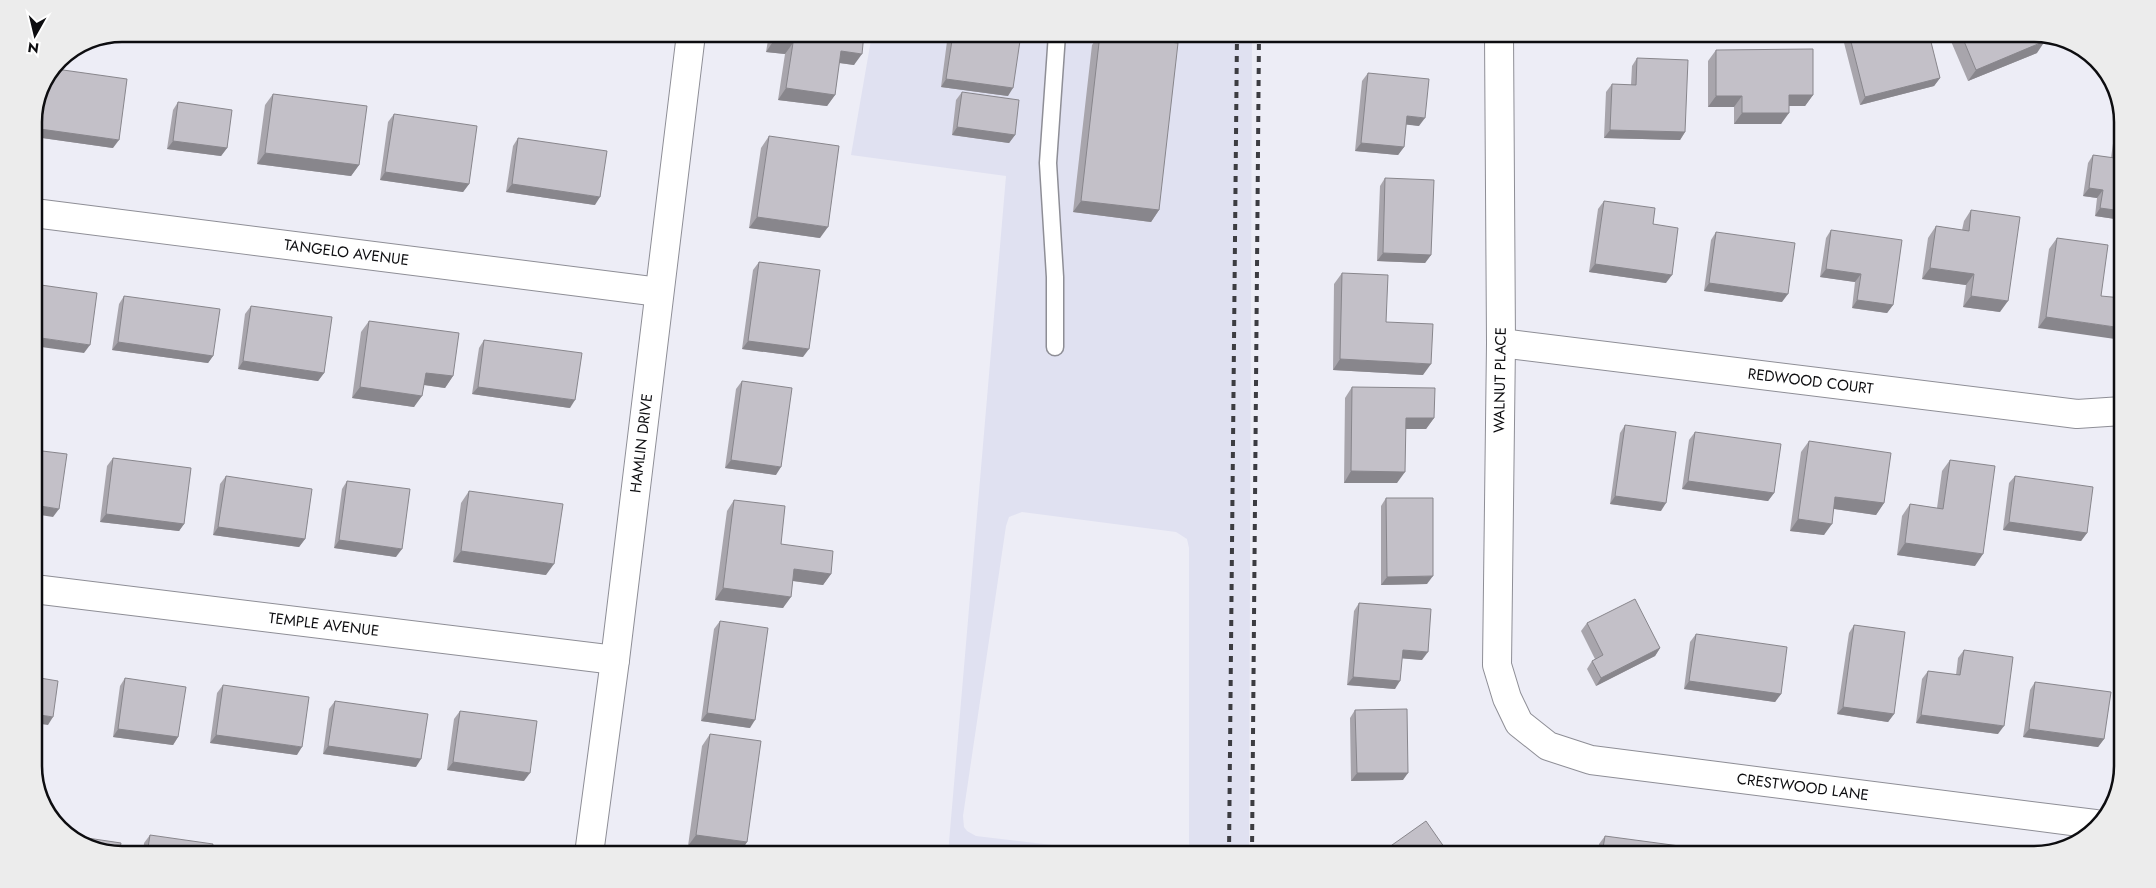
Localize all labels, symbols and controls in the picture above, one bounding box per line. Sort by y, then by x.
north arrow [10,10,60,60]
text: N [26,37,40,59]
street label: TANGELO AVENUE [283,234,410,271]
street label: WALNUT PLACE [1488,327,1512,433]
street label: REDWOOD COURT [1747,363,1875,400]
street label: HAMLIN DRIVE [624,392,658,494]
street label: TEMPLE AVENUE [267,607,380,642]
street label: CRESTWOOD LANE [1736,768,1870,806]

